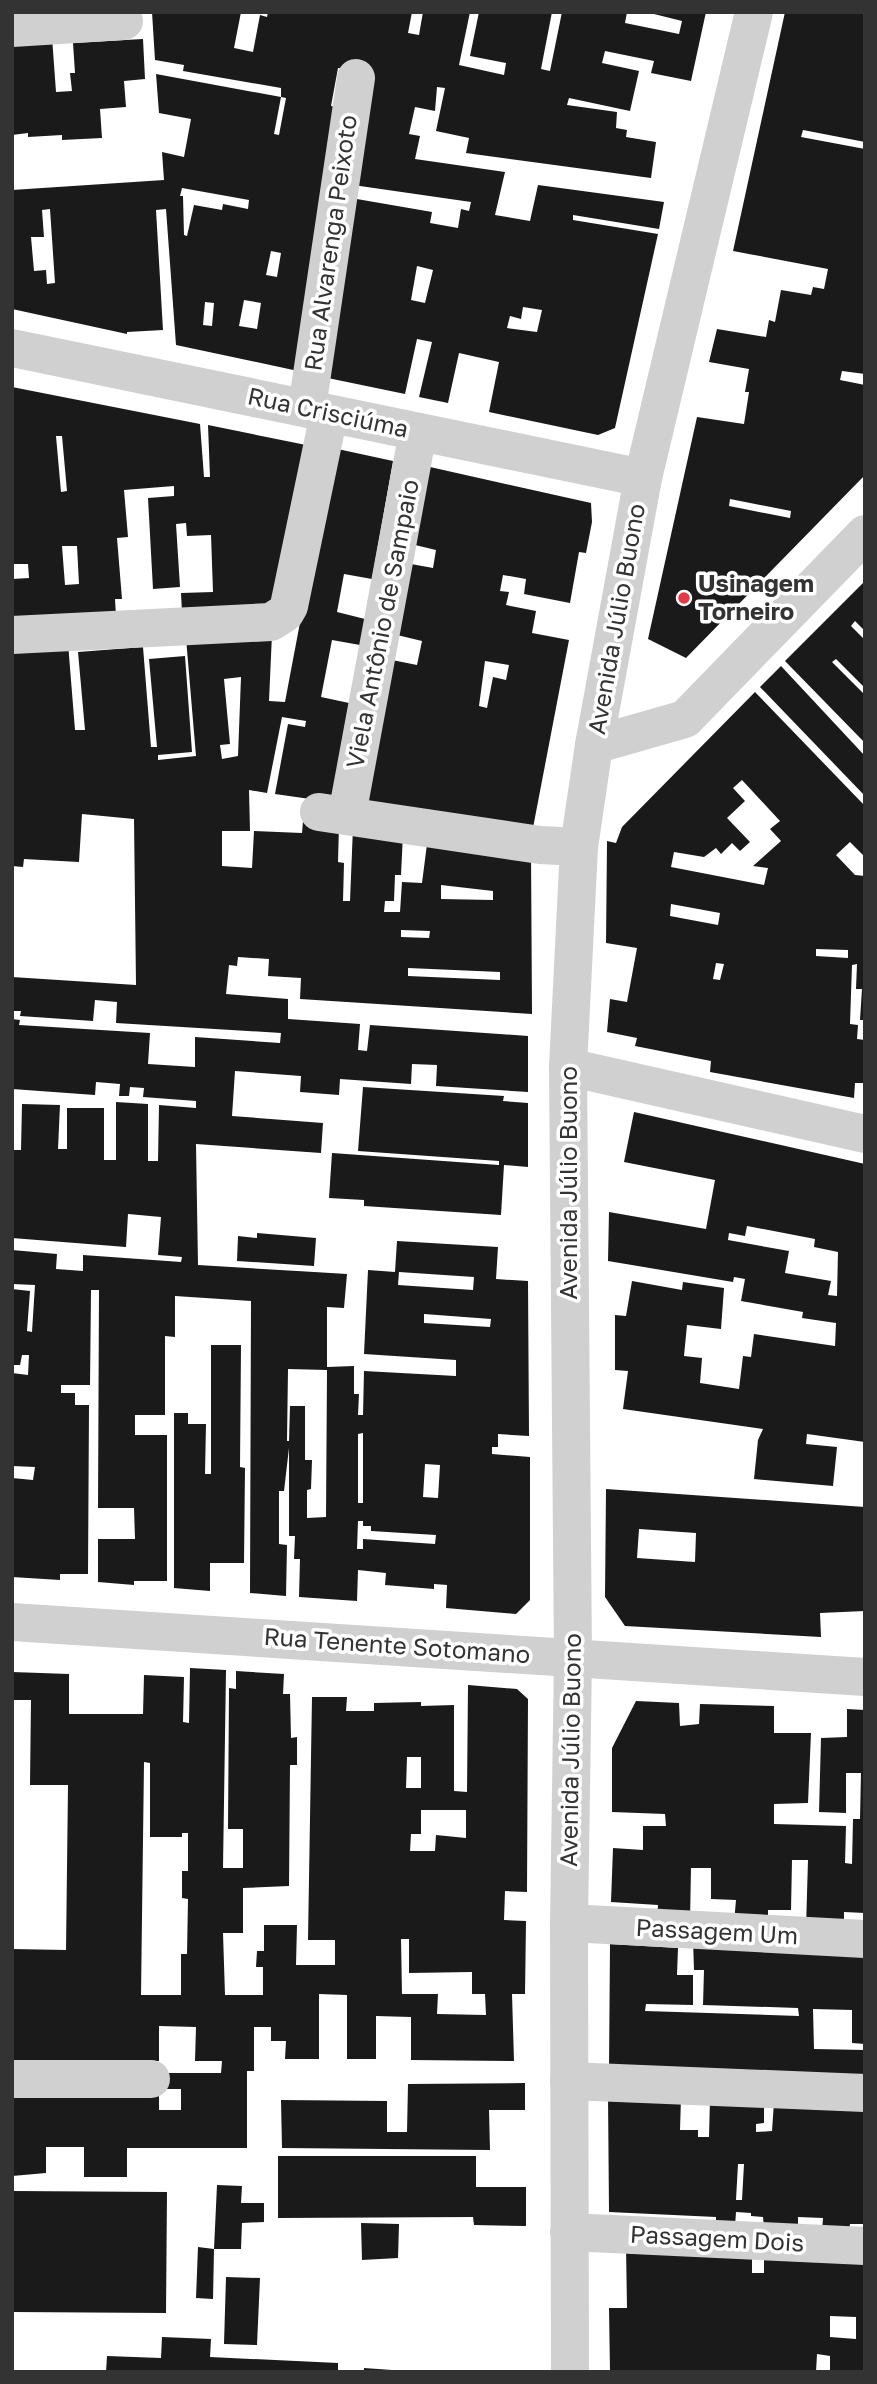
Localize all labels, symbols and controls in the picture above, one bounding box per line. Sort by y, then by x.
street label: Rua Alvarenga Peixoto [297,113,362,373]
street label: Rua Crisciúma [245,380,411,443]
street label: Viela Antônio de Sampaio [339,477,424,771]
street label: Avenida Júlio Buono [581,501,650,736]
place label: Usinagem Torneiro [698,568,814,625]
marker: Usinagem Torneiro [676,590,692,606]
street label: Avenida Júlio Buono [553,1066,582,1300]
street label: Rua Tenente Sotomano [263,1621,531,1668]
street label: Avenida Júlio Buono [553,1633,586,1867]
street label: Passagem Um [635,1912,799,1949]
street label: Passagem Dois [629,2218,805,2257]

